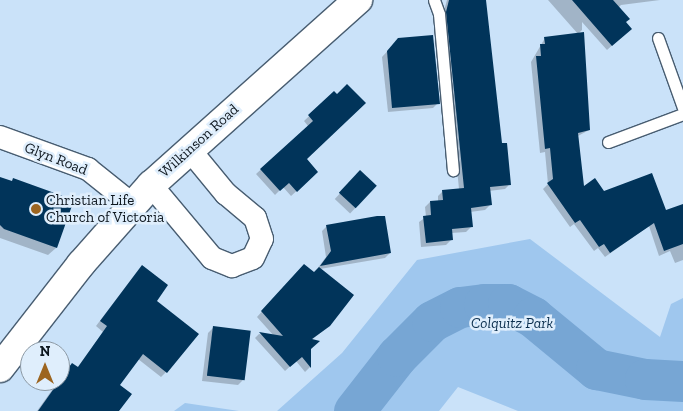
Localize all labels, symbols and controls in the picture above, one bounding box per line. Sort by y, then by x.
street label: Wilkinson Road [155,101,243,181]
street label: Glyn Road [22,139,90,179]
place label: Christian Life Church of Victoria [46,191,165,226]
marker: Christian Life Church of Victoria [30,203,42,215]
park label: Colquitz Park [471,315,553,333]
north arrow [20,341,70,391]
text: N [40,343,50,360]

